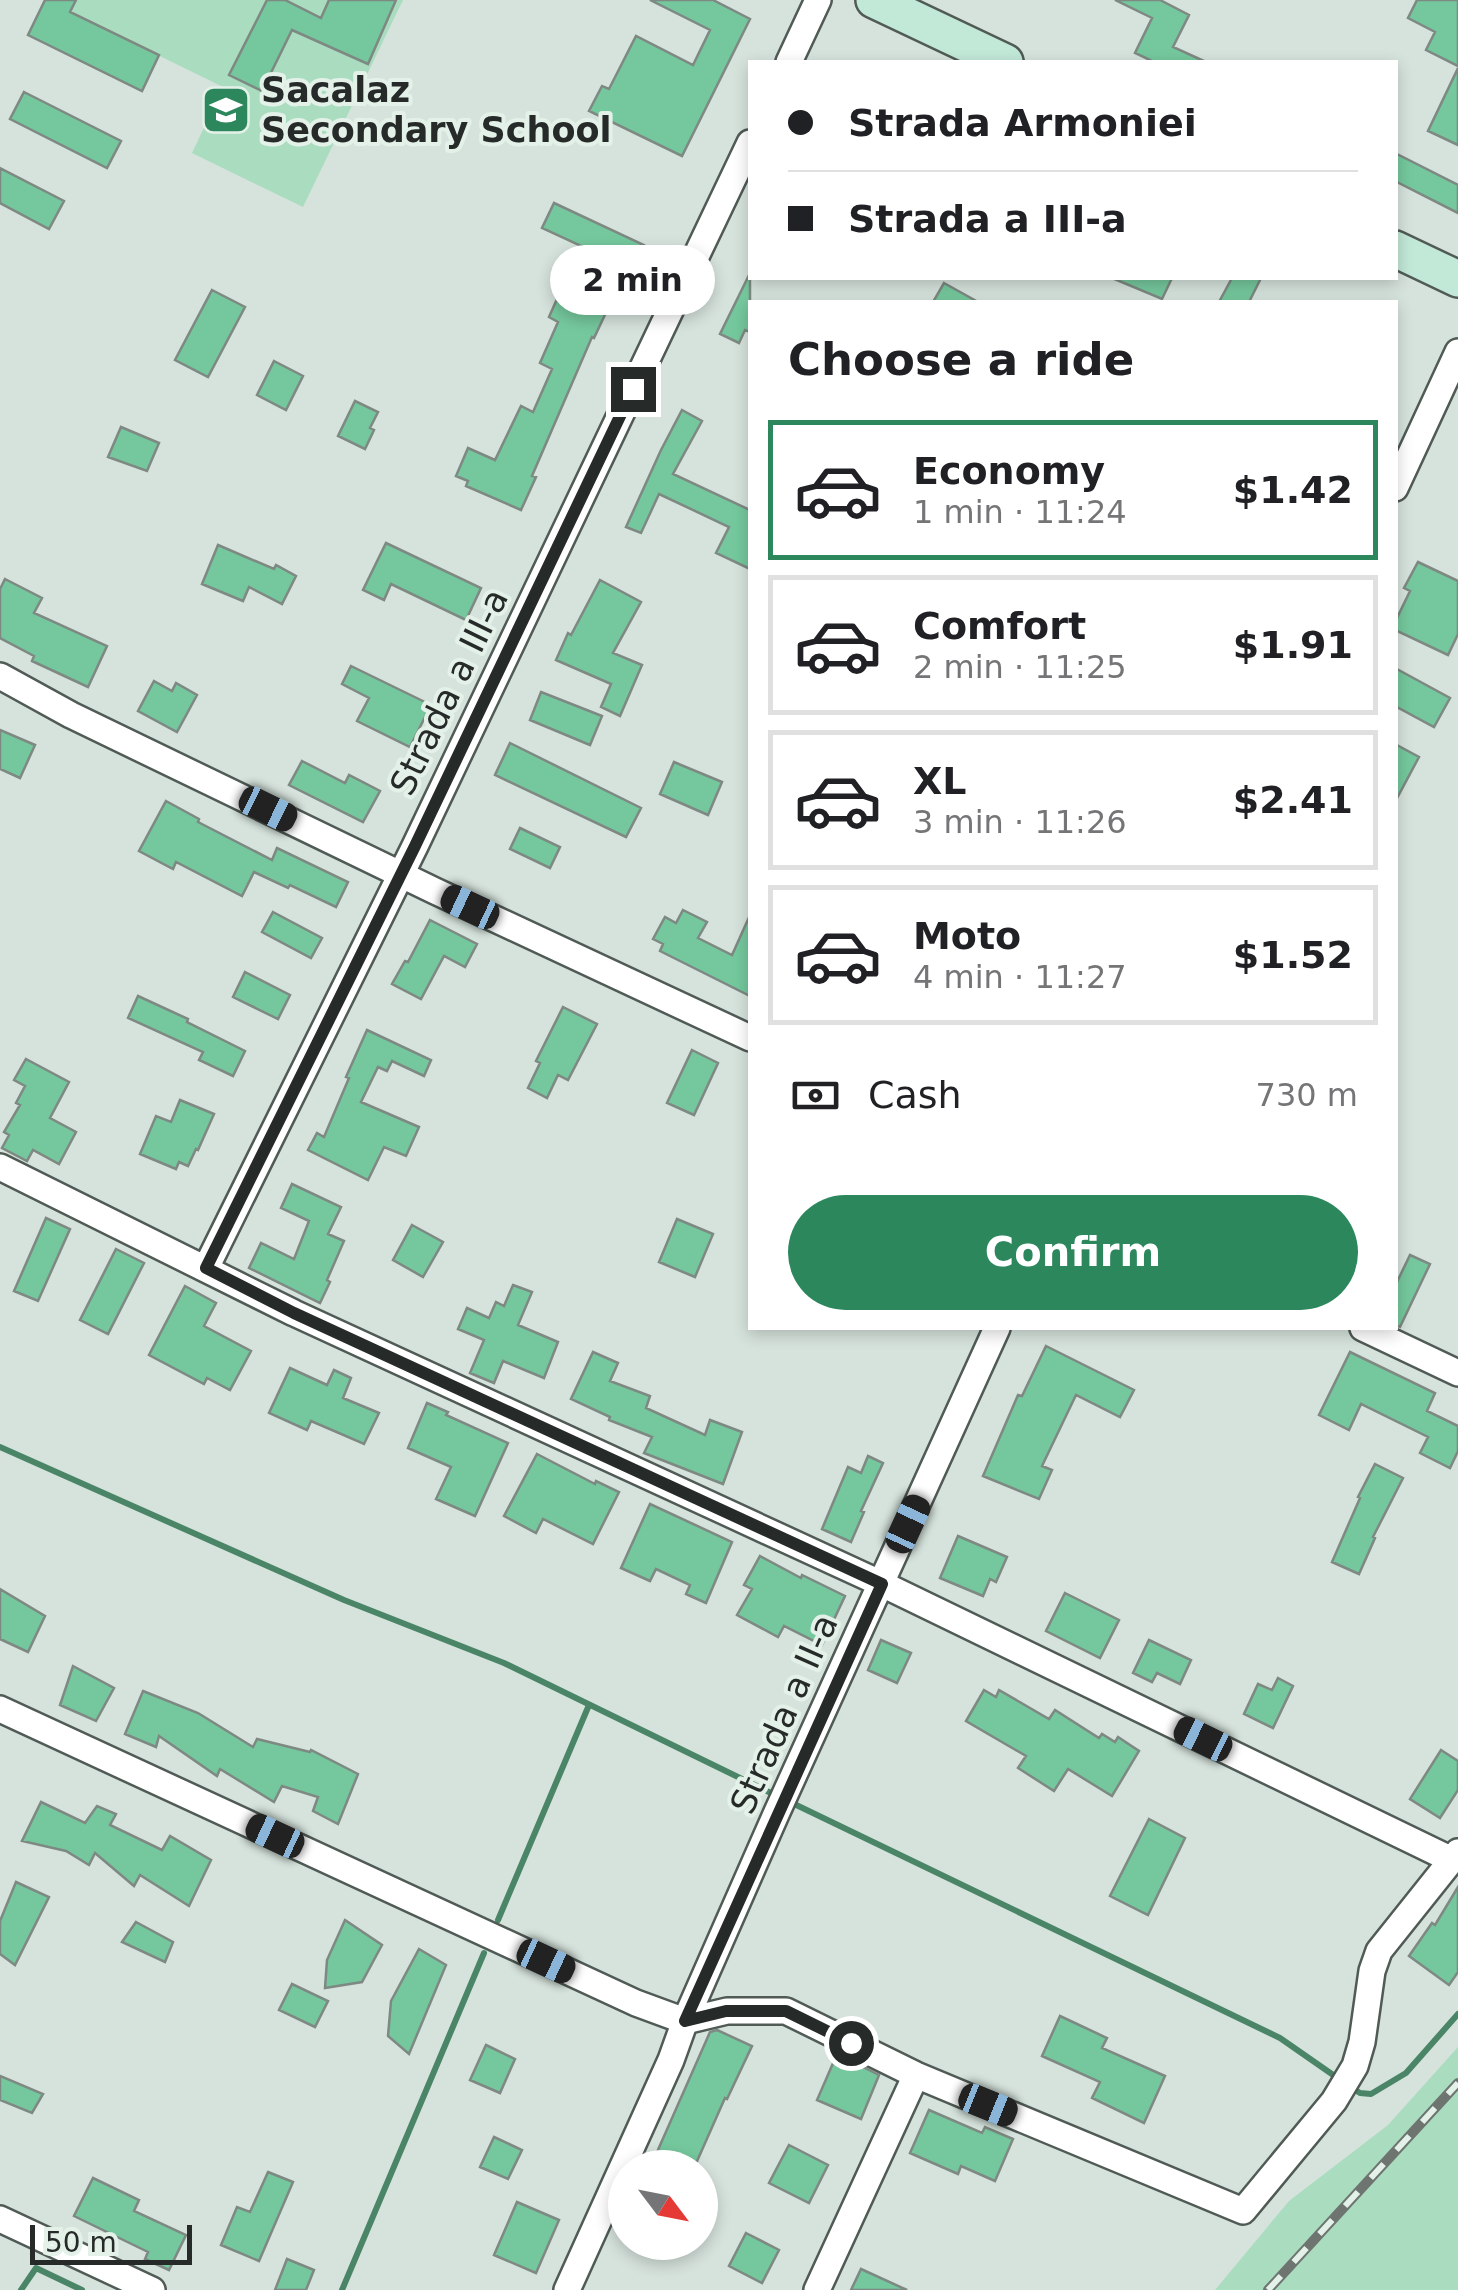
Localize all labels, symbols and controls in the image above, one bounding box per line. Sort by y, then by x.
place label: Sacalaz Secondary School [261,70,612,150]
school or university icon: Sacalaz Secondary School [200,84,252,136]
text: Strada Armoniei [848,101,1197,145]
text: Strada a III-a [848,197,1127,241]
callout: 2 min [550,244,716,314]
text: 2 min [582,261,683,299]
text: Choose a ride [788,333,1134,386]
route end [611,367,656,412]
icon: car [793,445,883,535]
text: Economy [913,449,1105,493]
text: $1.42 [1233,468,1353,512]
text: 1 min · 11:24 [913,493,1127,531]
street label: Strada a III-a [382,582,516,802]
icon: car [793,600,883,690]
text: Comfort [913,604,1086,648]
text: $1.91 [1233,623,1353,667]
text: 2 min · 11:25 [913,648,1127,686]
icon: car [793,755,883,845]
text: XL [913,759,967,803]
text: $2.41 [1233,778,1353,822]
car [234,782,302,836]
text: 3 min · 11:26 [913,803,1127,841]
car [436,881,504,933]
icon: car [793,910,883,1000]
text: Moto [913,914,1021,958]
text: $1.52 [1233,933,1353,977]
text: 4 min · 11:27 [913,958,1127,996]
icon: cash [788,1068,843,1123]
text: Cash [868,1073,962,1117]
text: 730 m [1256,1076,1358,1114]
button: Confirm [788,1195,1358,1310]
car [882,1490,934,1558]
street label: Strada a II-a [722,1608,846,1820]
car [1169,1712,1237,1766]
car [241,1810,309,1862]
car [512,1935,580,1987]
route start [829,2021,874,2066]
car [955,2080,1021,2130]
north arrow [608,2150,718,2260]
map controls [608,2150,718,2260]
scale bar [30,2220,192,2264]
text: 50 m [45,2226,117,2259]

